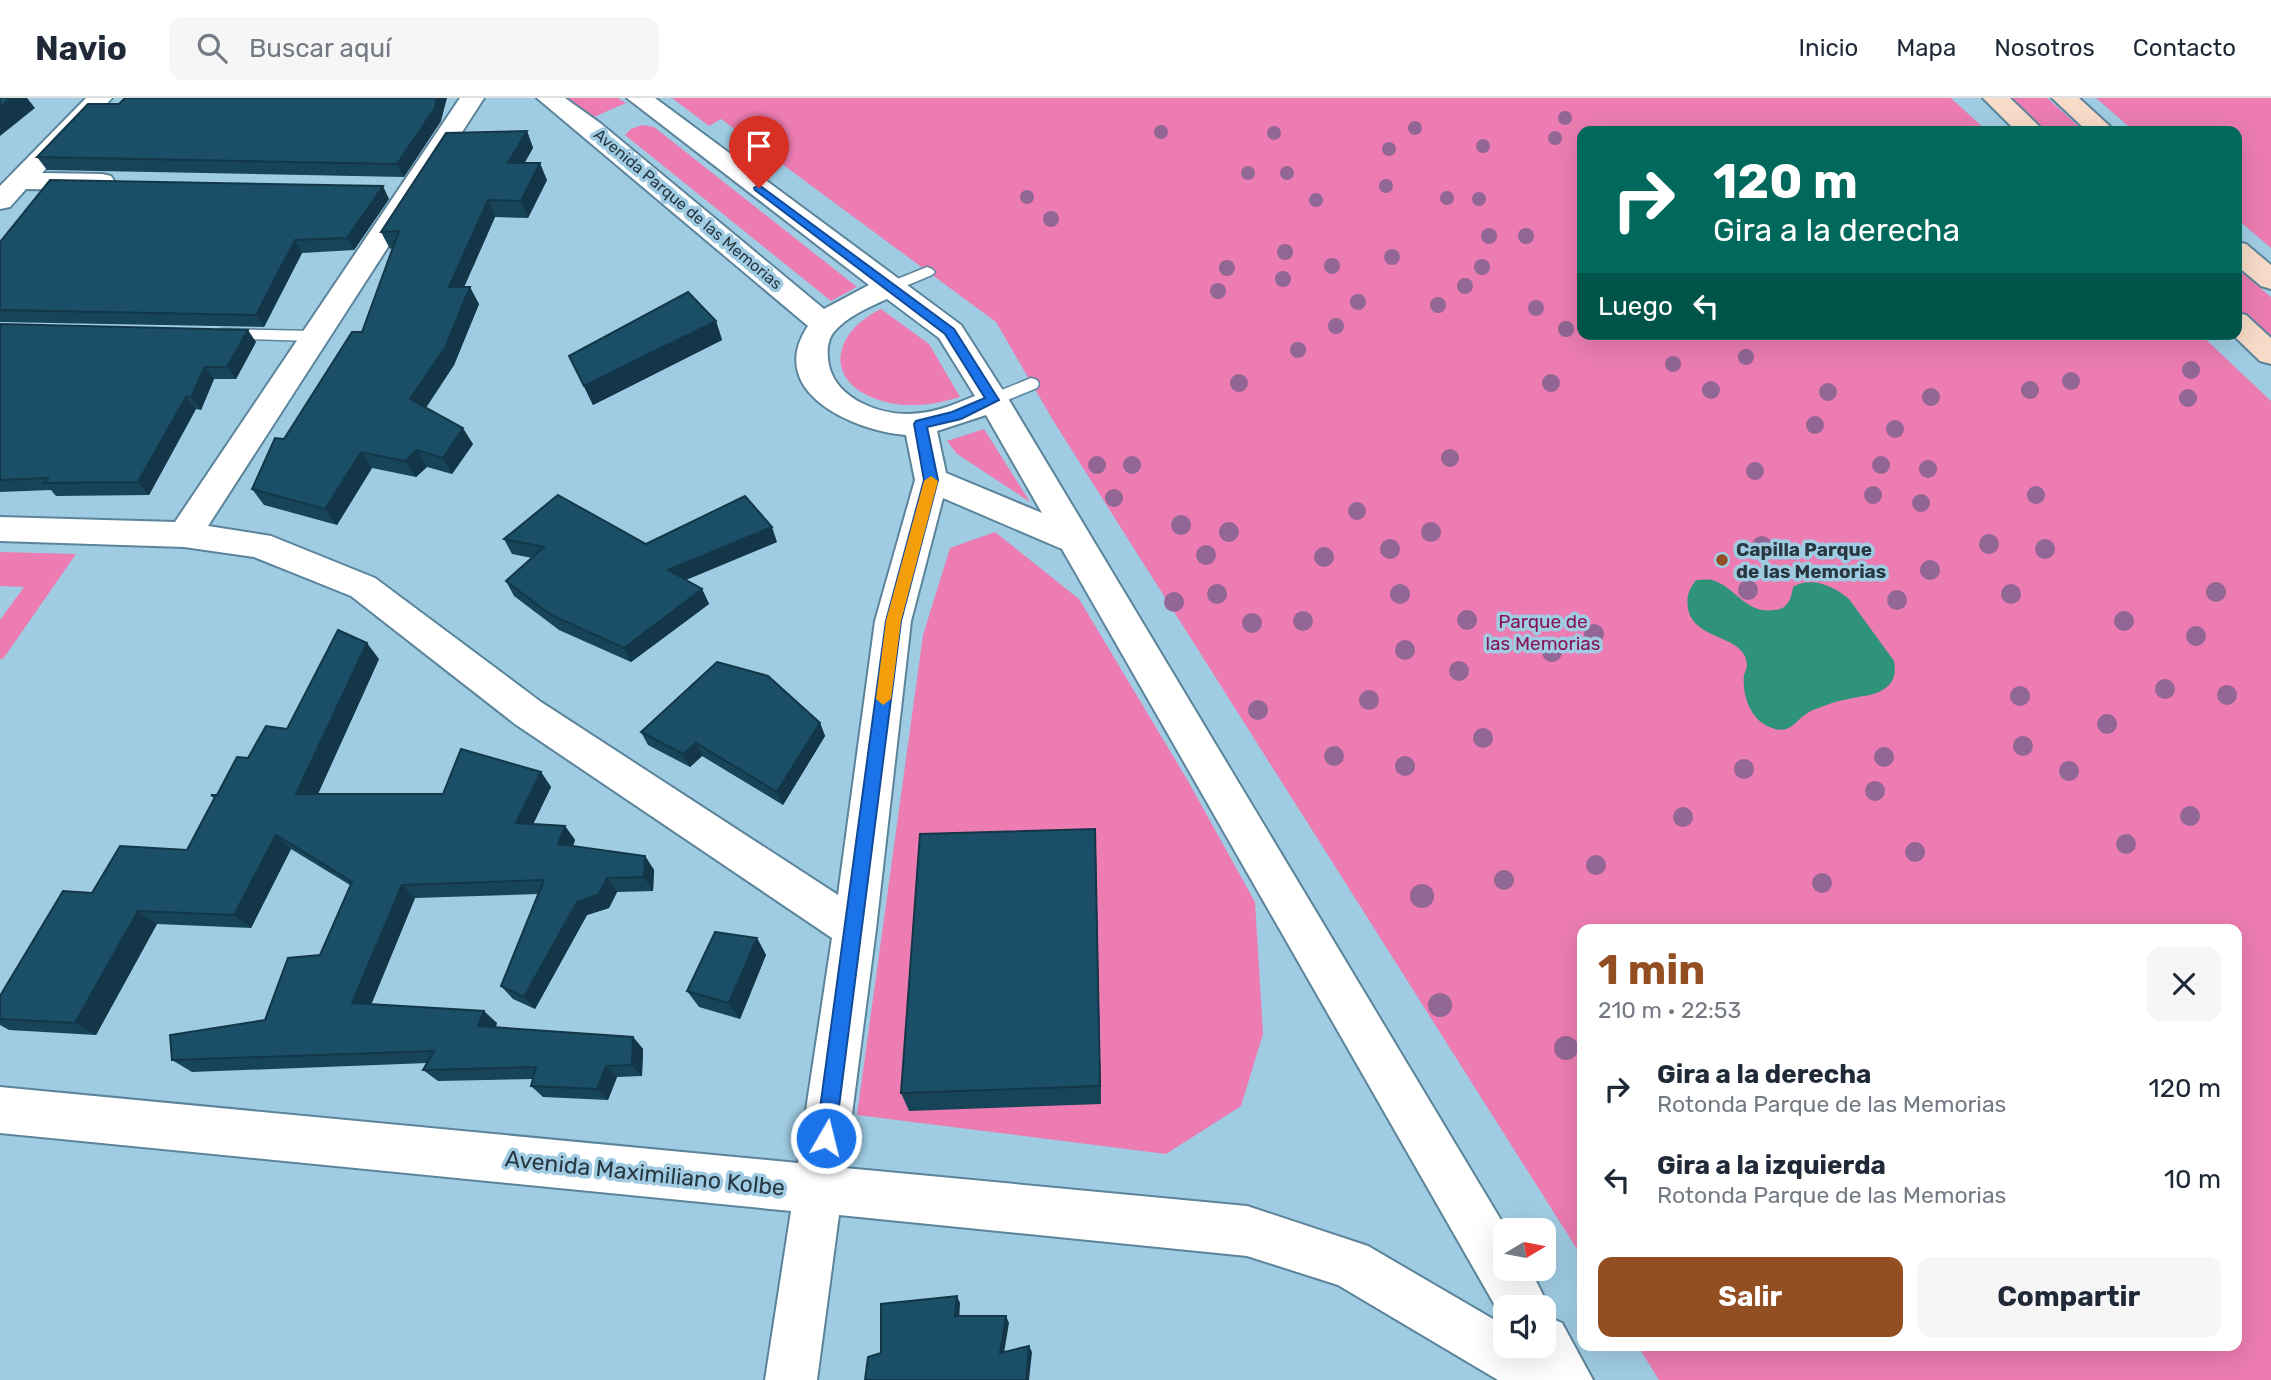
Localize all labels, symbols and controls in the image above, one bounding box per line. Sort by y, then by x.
search box [169,17,659,80]
text: Navio [35,29,127,68]
icon: search [193,29,231,67]
text: Buscar aquí [249,33,391,64]
text: Inicio [1799,34,1858,62]
text: Mapa [1896,34,1956,62]
text: Nosotros [1994,34,2095,62]
text: Contacto [2133,34,2236,62]
pin [729,116,789,188]
street label: Avenida Parque de las Memorias [590,125,786,293]
icon: arrive [740,127,778,165]
text: 120 m [1713,152,1858,210]
icon: right [1598,154,1689,245]
text: Gira a la derecha [1713,211,1960,249]
icon: left [1687,287,1725,325]
text: Luego [1598,291,1673,322]
place label: Capilla Parque de las Memorias [1736,538,1886,583]
marker: Capilla Parque de las Memorias [1714,552,1730,568]
park label: Parque de las Memorias [1486,610,1600,655]
text: 1 min [1598,945,1705,995]
button: close [2147,947,2221,1021]
text: 210 m · 22:53 [1598,996,1741,1024]
text: Gira a la derecha [1657,1059,1871,1090]
icon: right [1598,1070,1636,1108]
text: 120 m [2149,1073,2221,1104]
text: Rotonda Parque de las Memorias [1657,1090,2006,1118]
position arrow [789,1101,863,1175]
street label: Avenida Maximiliano Kolbe [504,1144,786,1202]
text: Gira a la izquierda [1657,1150,1886,1181]
icon: left [1598,1161,1636,1199]
text: 10 m [2164,1164,2221,1195]
text: Rotonda Parque de las Memorias [1657,1181,2006,1209]
north arrow [1493,1218,1556,1281]
map controls [1493,1218,1556,1358]
button: Salir [1598,1257,1903,1337]
button: Compartir [1917,1257,2221,1337]
button: sound [1493,1295,1556,1358]

